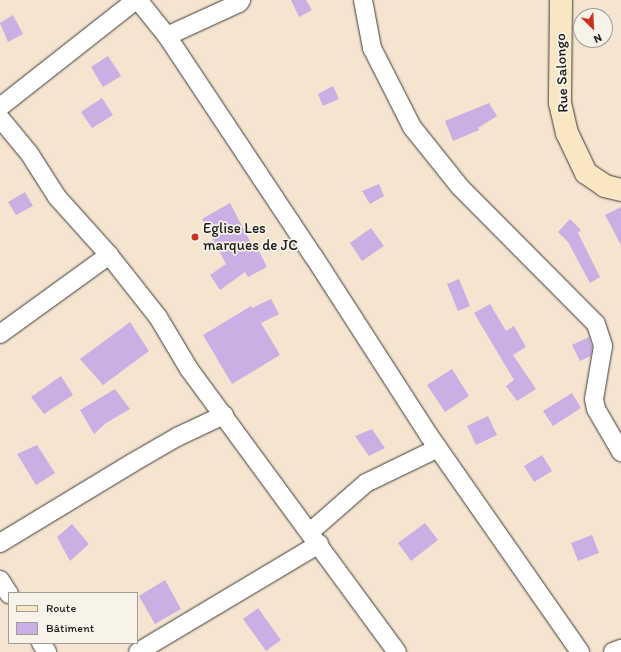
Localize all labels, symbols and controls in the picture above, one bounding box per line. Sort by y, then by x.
north arrow [573,8,613,48]
text: N [592,31,604,46]
street label: Rue Salongo [552,33,572,113]
place label: Eglise Les marques de JC [203,219,298,254]
marker: Eglise Les marques de JC [190,232,200,242]
legend [8,592,138,644]
text: Route [46,601,76,615]
text: Bâtiment [46,621,94,635]

